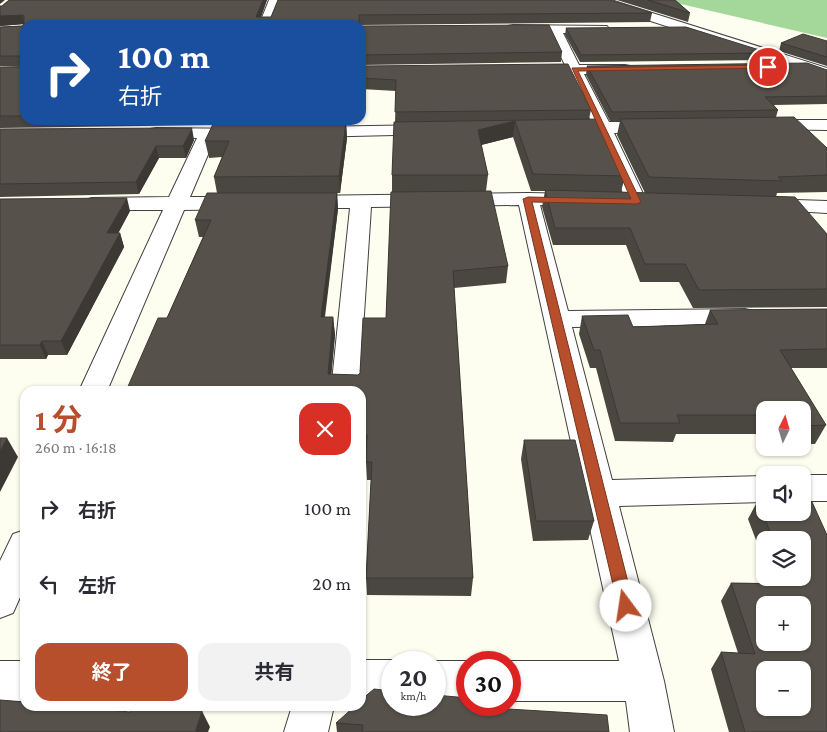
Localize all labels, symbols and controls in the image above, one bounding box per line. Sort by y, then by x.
text: 100 m [118,37,210,76]
icon: right [35,40,100,105]
pin [747,46,789,88]
icon: arrive [754,53,782,81]
text: 右折 [118,84,162,109]
north arrow [756,401,811,456]
map controls [756,401,811,716]
text: 1 分 [35,403,82,436]
button: close [299,403,351,455]
text: 260 m · 16:18 [35,439,117,456]
button: sound [756,466,811,521]
icon: right [35,495,63,523]
text: 100 m [304,498,351,519]
text: 右折 [78,500,116,521]
button: layers [756,531,811,586]
icon: left [35,570,63,598]
text: 20 m [312,573,351,594]
text: 左折 [78,575,116,596]
position arrow [599,579,651,631]
button: + [756,596,811,651]
button: 終了 [35,643,188,701]
button: 共有 [198,643,351,701]
speed limit sign: 30 [456,651,521,716]
button: − [756,661,811,716]
text: 20 [400,664,427,691]
text: km/h [401,689,426,703]

